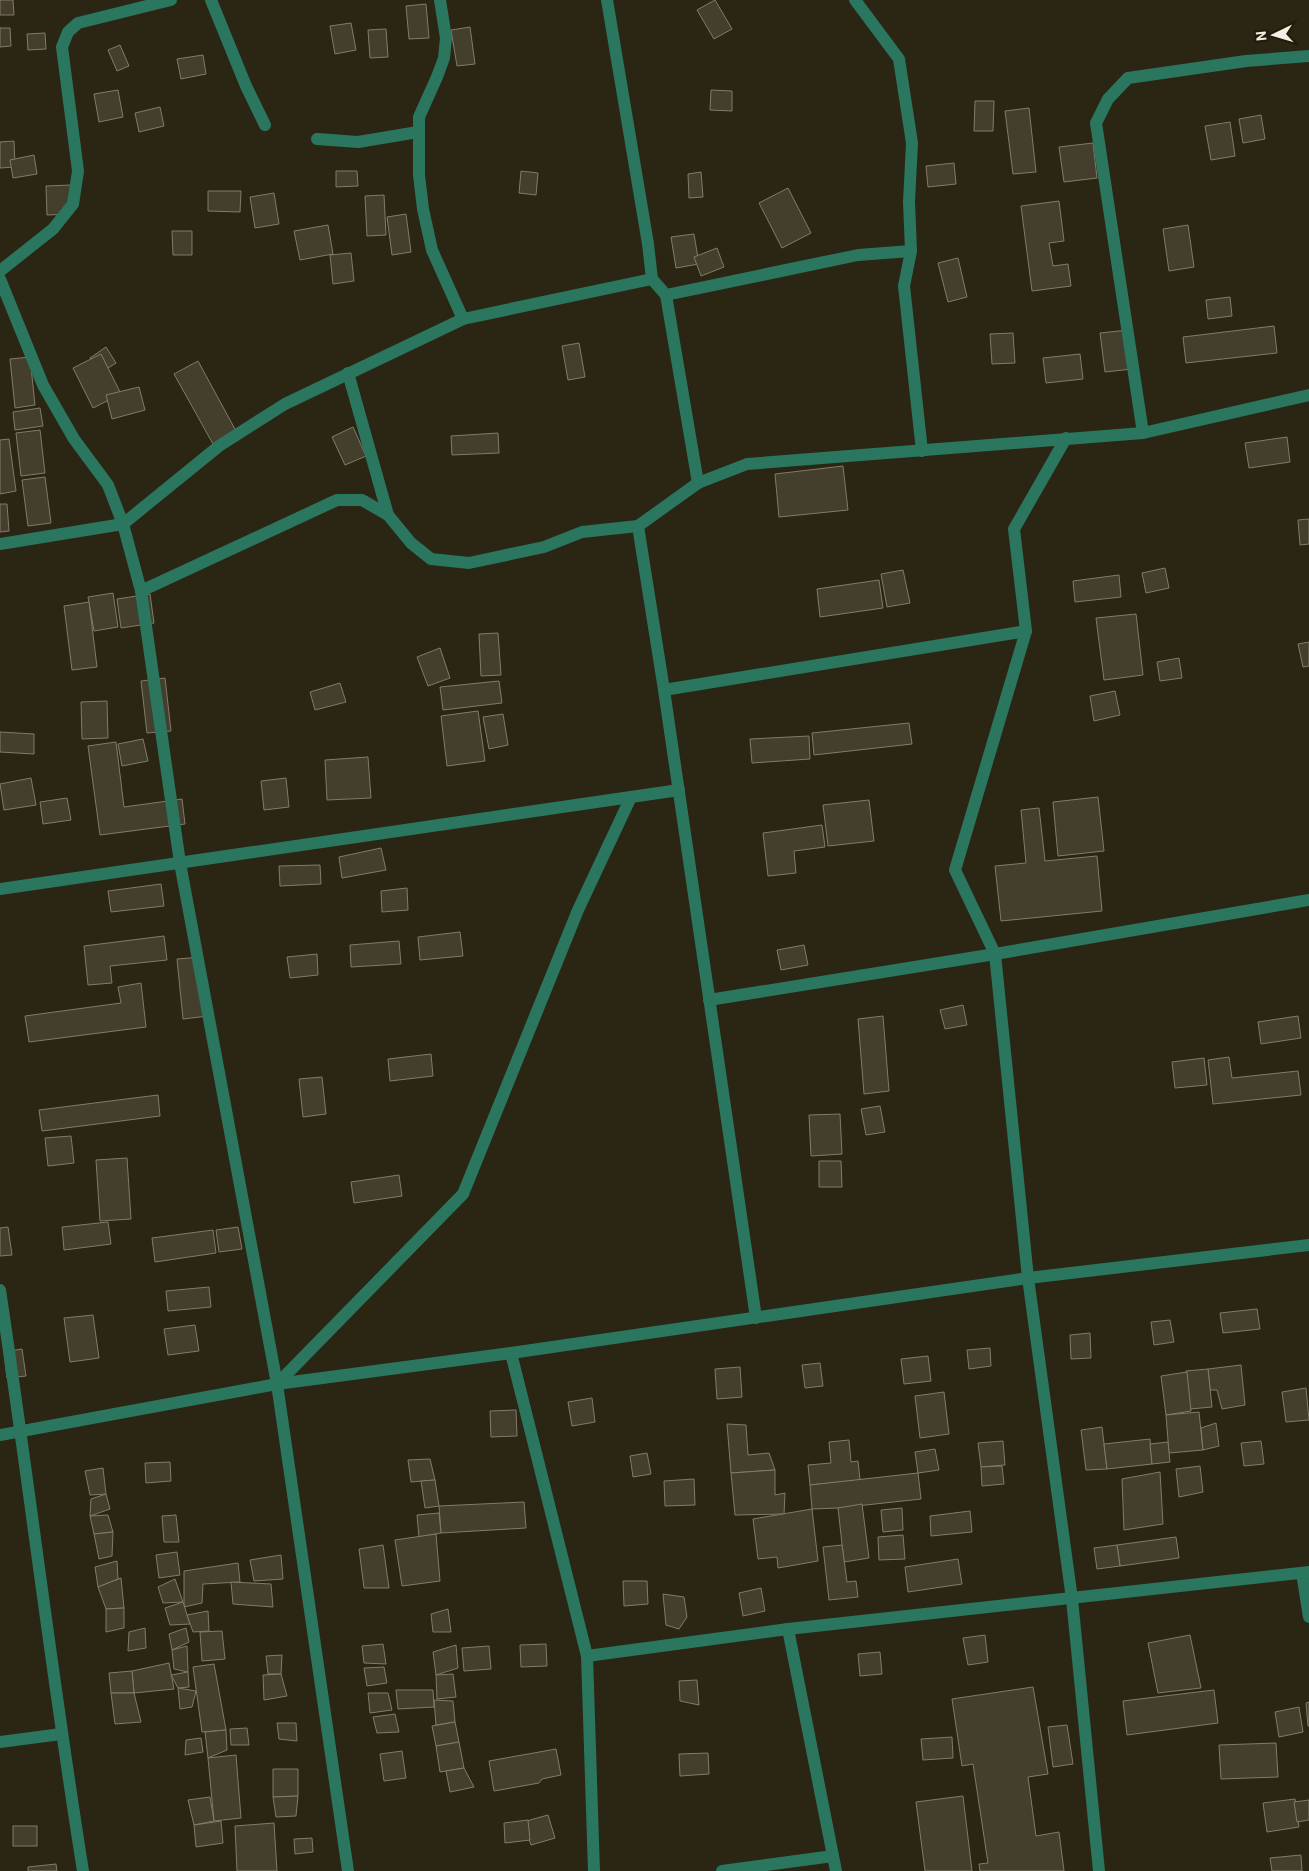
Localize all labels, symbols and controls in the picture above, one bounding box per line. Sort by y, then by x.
north arrow [1249,10,1299,60]
text: N [1253,31,1269,42]

